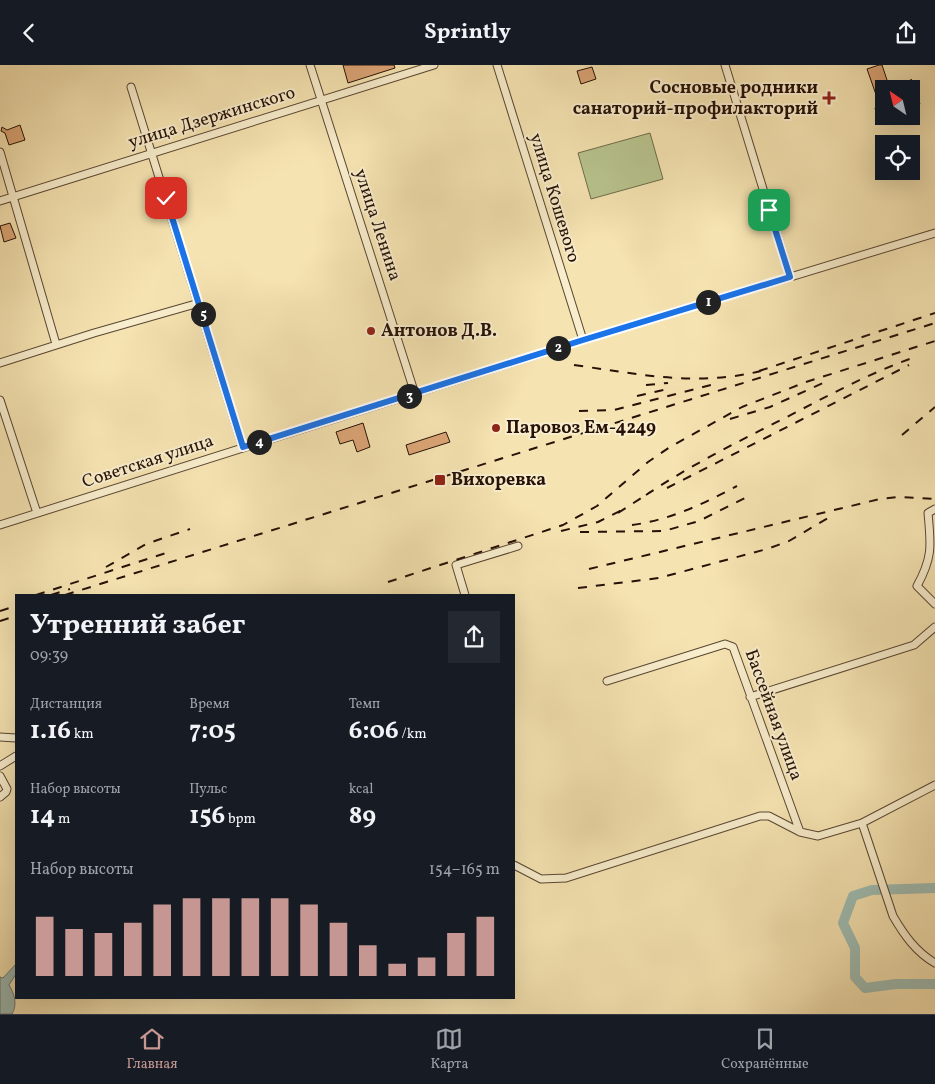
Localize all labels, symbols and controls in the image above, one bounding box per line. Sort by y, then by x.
text: Sprintly [424,17,511,48]
icon: back [15,19,43,47]
icon: share [892,19,920,47]
place label: Сосновые родники санаторий-профилакторий [573,76,818,122]
north arrow [875,80,920,125]
map controls [875,80,920,180]
street label: улица Дзержинского [125,81,299,155]
marker: Сосновые родники санаторий-профилакторий [822,91,836,105]
street label: улица Кошевого [522,130,586,266]
button: locate [875,135,920,180]
street label: улица Ленина [347,166,407,284]
pin [145,177,187,219]
icon: check [152,184,180,212]
pin [748,189,790,231]
icon: arrive [755,196,783,224]
pin: 1 [696,289,720,315]
text: 1 [706,293,711,312]
pin: 5 [190,301,216,327]
text: 5 [200,305,207,324]
place label: Антонов Д.В. [381,319,497,344]
marker: Антонов Д.В. [365,325,377,337]
pin: 2 [546,335,570,361]
text: 2 [555,339,562,358]
pin: 3 [396,383,422,409]
text: 3 [406,387,413,406]
place label: Паровоз Ем-4249 [506,416,656,441]
marker: Паровоз Ем-4249 [490,422,502,434]
street label: Советская улица [79,429,217,495]
pin: 4 [246,429,272,455]
text: 4 [255,433,264,452]
place label: Вихоревка [451,468,546,493]
marker: Вихоревка [433,473,447,487]
text: Утренний забег [30,606,245,645]
button: share [448,611,500,663]
text: 09:39 [30,645,68,667]
street label: Бассейная улица [738,646,808,784]
text: Дистанция [30,695,102,714]
text: Время [189,695,230,714]
text: Темп [349,695,380,714]
text: 1.16 [30,714,71,749]
text: 7:05 [189,714,236,749]
text: 6:06 [349,714,399,749]
text: km [71,725,94,744]
text: /km [399,725,427,744]
text: Набор высоты [30,780,121,799]
text: Пульс [189,780,227,799]
text: kcal [349,780,374,799]
text: 14 [30,799,55,834]
text: 156 [189,799,225,834]
text: 89 [349,799,376,834]
text: m [55,810,70,829]
text: bpm [225,810,256,829]
text: Набор высоты [30,859,134,881]
text: 154–165 m [429,859,500,881]
tab: Главная [126,1025,178,1074]
tab: Карта [430,1025,468,1074]
tab: Сохранённые [721,1025,809,1074]

